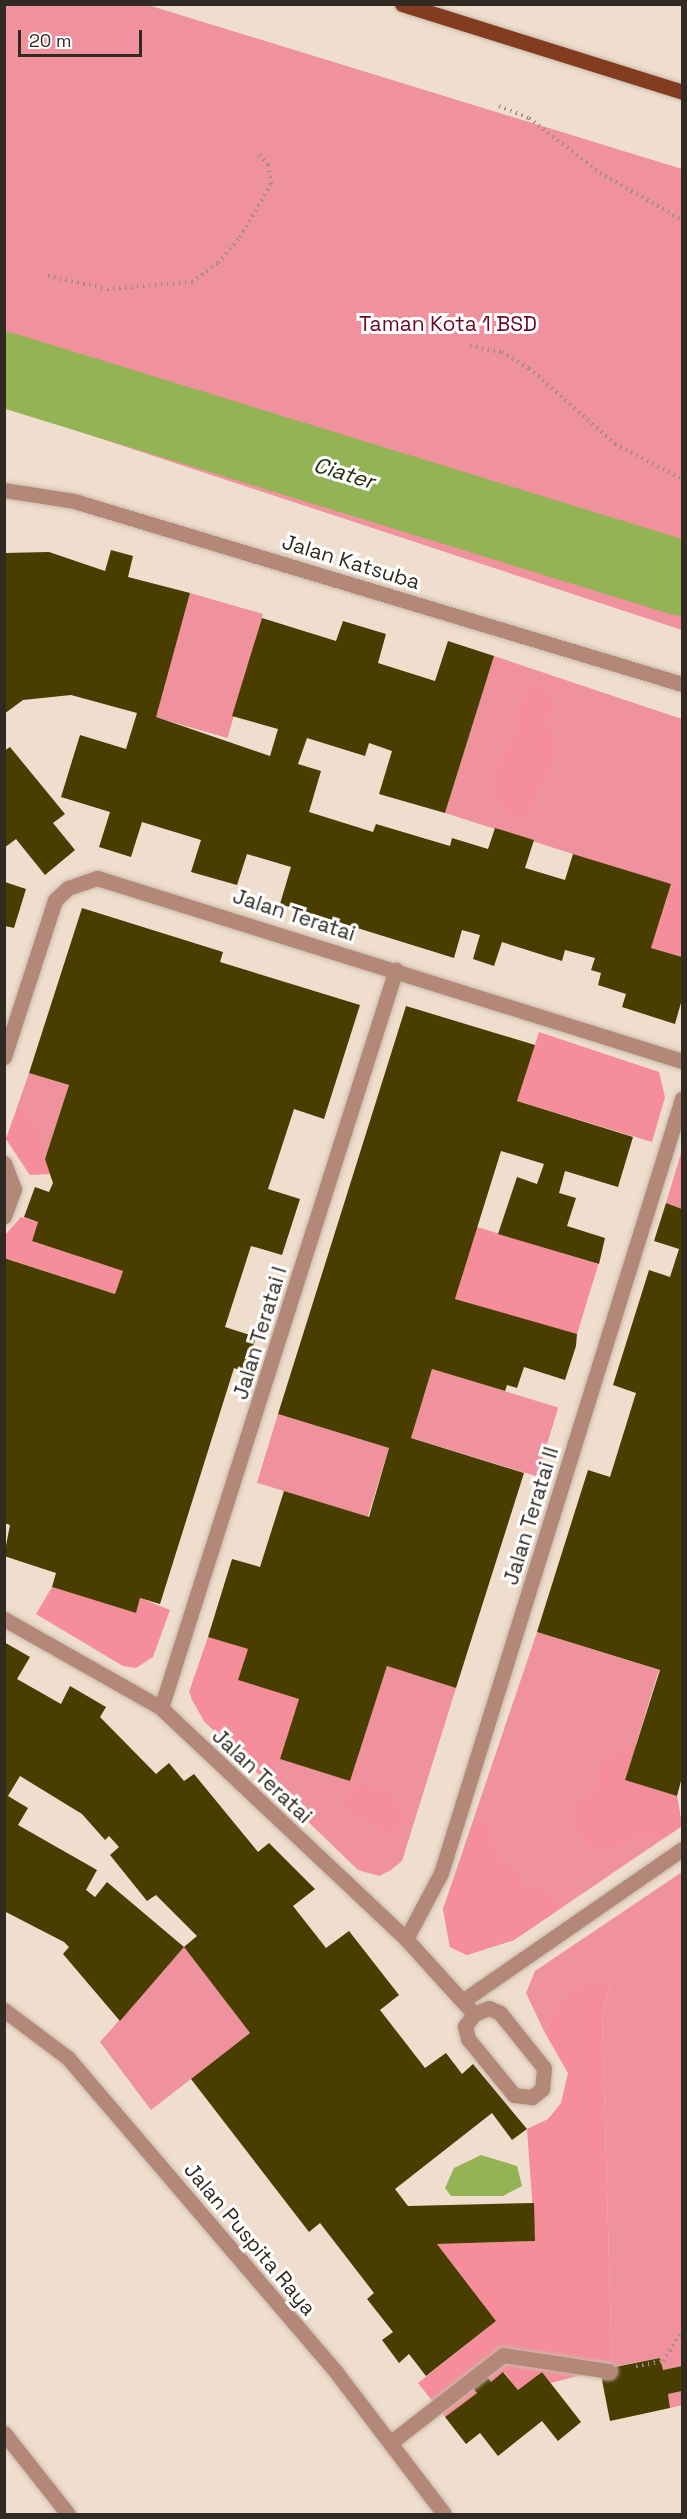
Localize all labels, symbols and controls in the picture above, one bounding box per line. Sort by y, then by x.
scale bar [21,18,146,56]
text: 20 m [29,29,72,52]
park label: Taman Kota 1 BSD [359,311,537,337]
water label: Ciater [310,451,378,495]
street label: Jalan Katsuba [279,529,423,595]
street label: Jalan Teratai [229,883,359,947]
street label: Jalan Teratai I [228,1263,292,1403]
street label: Jalan Teratai II [498,1444,564,1588]
street label: Jalan Teratai [207,1723,317,1829]
street label: Jalan Puspita Raya [179,2157,321,2321]

